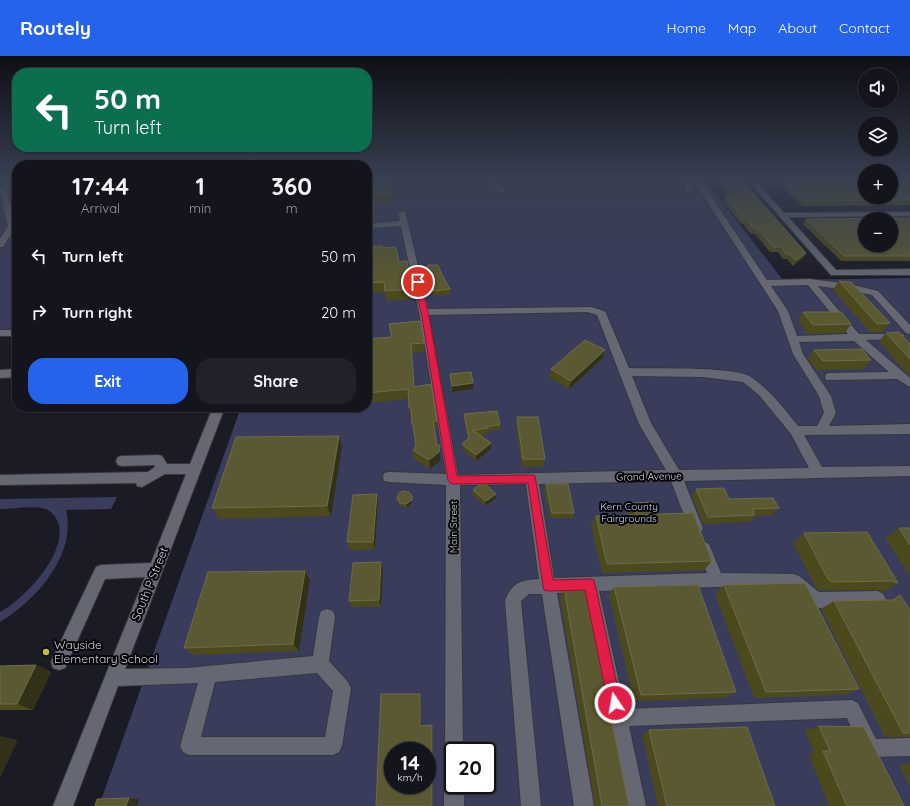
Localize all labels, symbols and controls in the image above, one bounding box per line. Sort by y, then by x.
text: Routely [20,16,91,40]
text: Home [667,19,706,37]
text: Map [728,19,756,37]
text: About [778,19,817,37]
text: Contact [839,19,890,37]
map controls [858,68,898,252]
button: sound [858,68,898,108]
text: 50 m [94,81,161,116]
icon: left [28,84,80,136]
text: Turn left [94,116,162,139]
button: layers [858,116,898,156]
button: + [858,164,898,204]
text: 17:44 [72,171,129,201]
text: 1 [196,171,205,201]
text: 360 [271,171,312,201]
text: Arrival [81,200,120,216]
text: min [189,200,211,216]
text: m [286,200,298,216]
button: − [858,212,898,252]
icon: left [28,245,50,267]
text: Turn left [62,247,124,266]
text: 50 m [321,247,356,266]
pin [401,265,435,299]
icon: arrive [407,271,429,293]
icon: right [28,301,50,323]
text: Turn right [62,303,133,322]
text: 20 m [321,303,356,322]
button: Exit [28,358,188,404]
button: Share [196,358,356,404]
street label: Grand Avenue [616,469,682,484]
street label: Main Street [447,500,460,553]
park label: Kern County Fairgrounds [600,500,658,525]
street label: South P Street [128,545,171,623]
place label: Wayside Elementary School [54,637,158,666]
marker: Wayside Elementary School [41,647,51,657]
position arrow [594,682,636,724]
speed limit sign: 20 [444,742,496,794]
text: 14 [400,750,420,775]
text: km/h [397,771,423,784]

